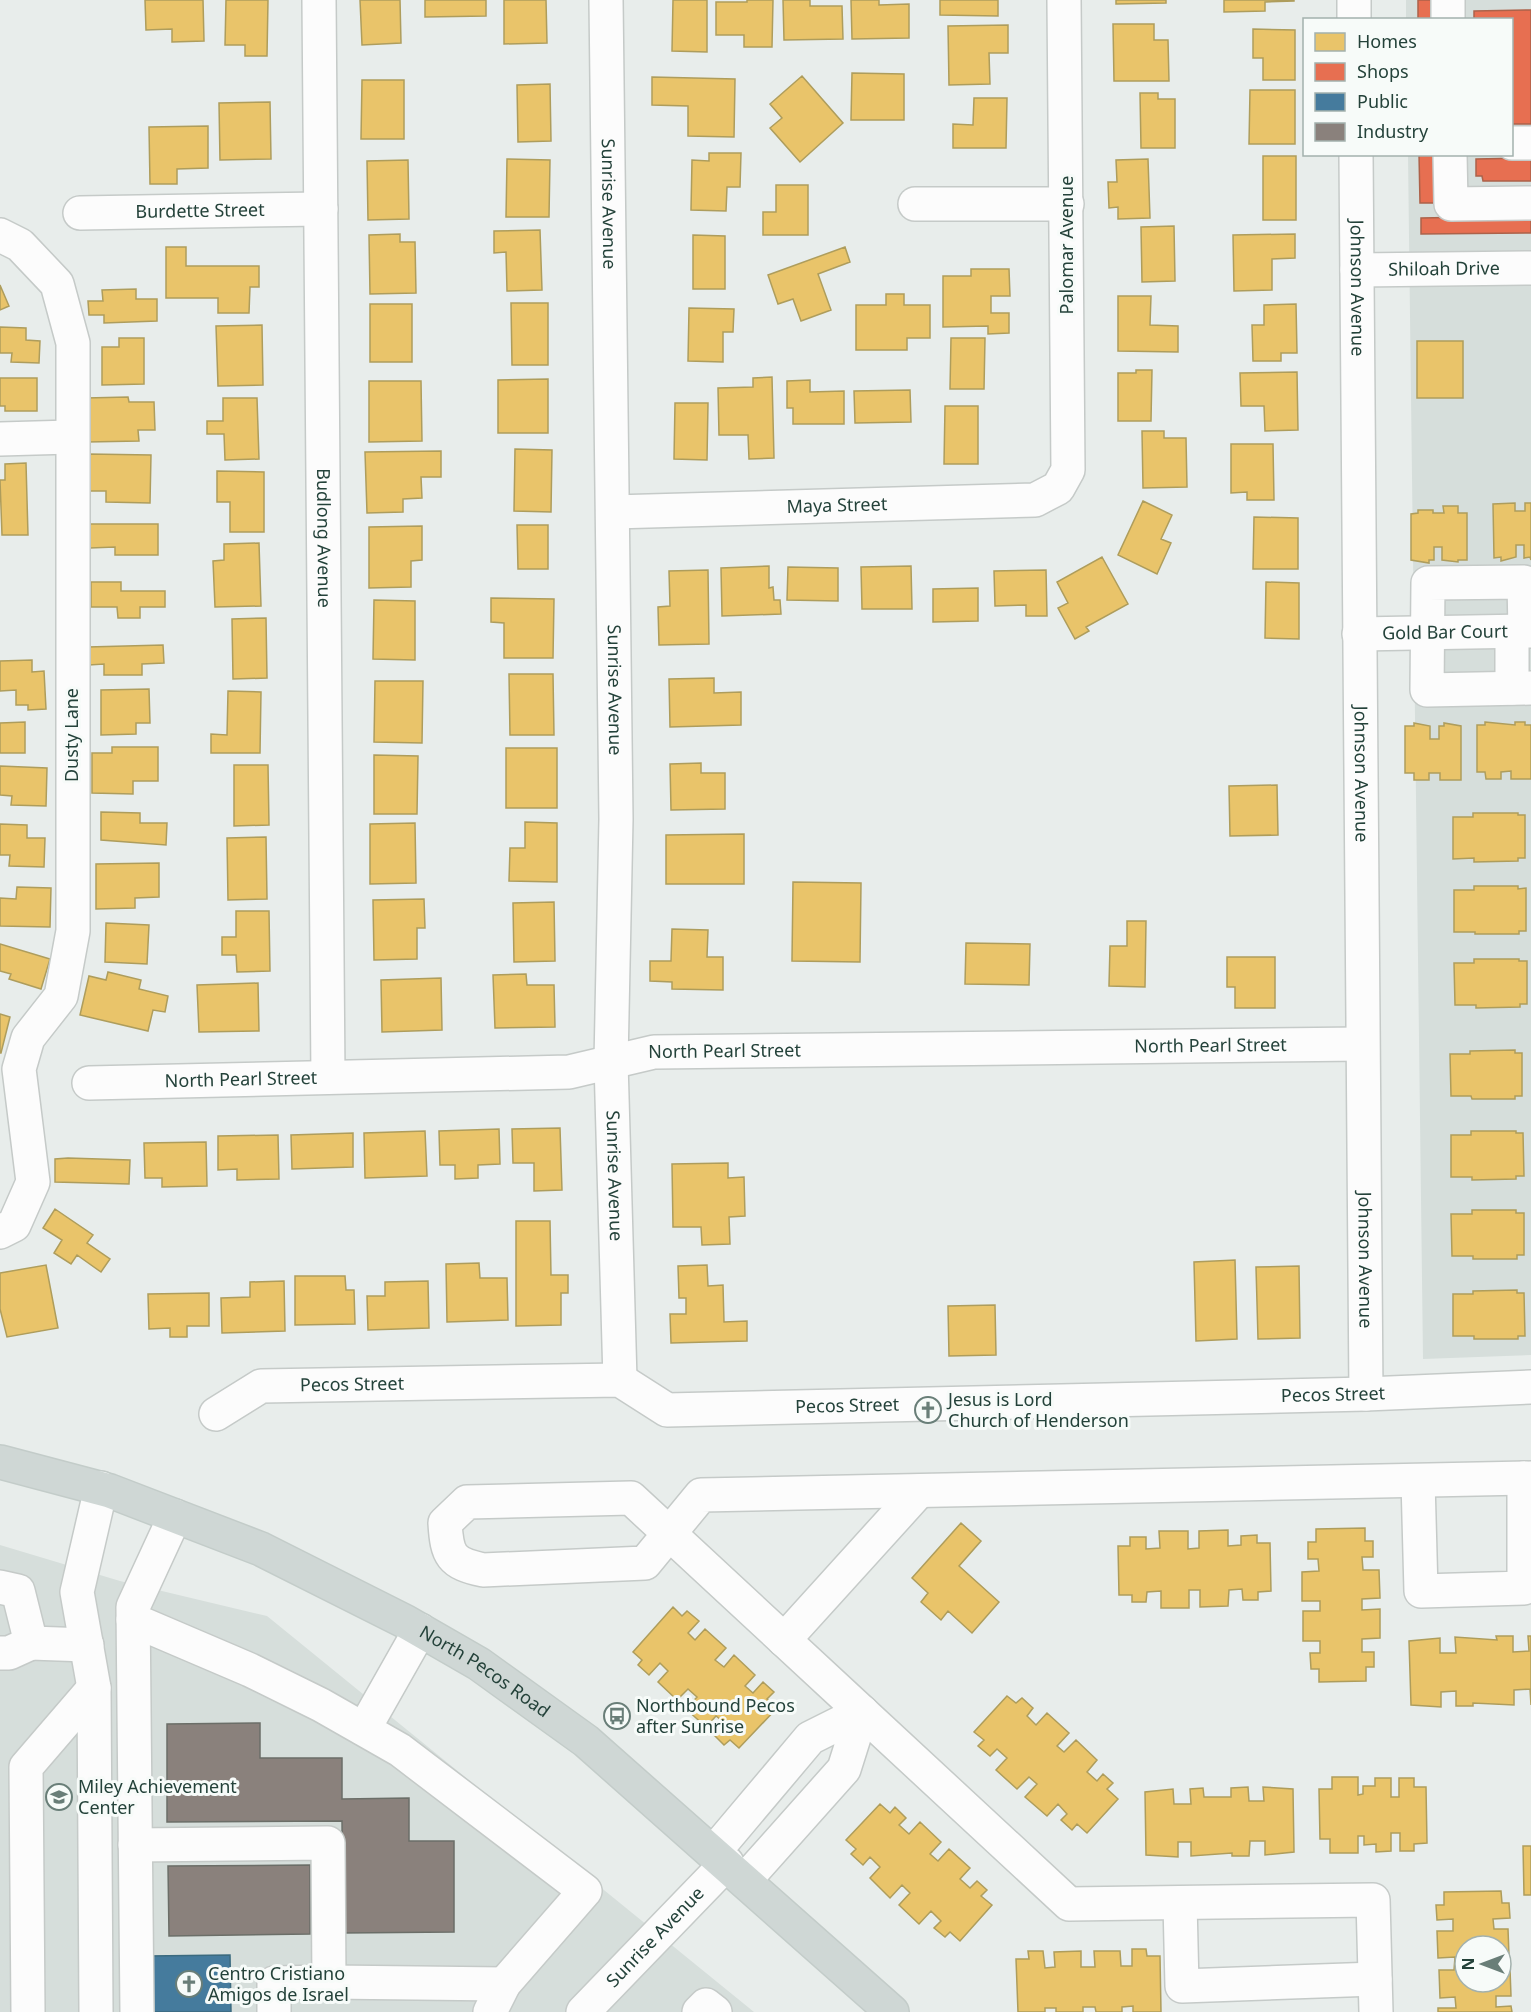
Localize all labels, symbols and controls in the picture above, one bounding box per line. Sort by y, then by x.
legend [1303,18,1513,156]
text: Homes [1357,29,1417,53]
text: Shops [1357,59,1409,83]
text: Public [1357,89,1408,113]
text: Industry [1357,119,1429,143]
street label: Sunrise Avenue [597,138,622,270]
street label: Palomar Avenue [1054,176,1078,314]
street label: Burdette Street [135,197,265,223]
street label: Johnson Avenue [1346,218,1371,356]
street label: Shiloah Drive [1388,255,1500,281]
street label: Budlong Avenue [312,468,337,608]
street label: Maya Street [786,491,888,518]
street label: Gold Bar Court [1382,618,1509,645]
street label: Sunrise Avenue [603,624,628,756]
street label: Dusty Lane [59,688,83,782]
street label: Johnson Avenue [1349,704,1375,842]
street label: North Pearl Street [1134,1032,1287,1058]
street label: North Pearl Street [648,1037,801,1063]
street label: North Pearl Street [164,1065,318,1092]
street label: Sunrise Avenue [601,1110,629,1242]
street label: Johnson Avenue [1353,1190,1378,1328]
street label: Pecos Street [300,1371,405,1396]
street label: Pecos Street [1281,1380,1386,1407]
place label: Jesus is Lord Church of Henderson [946,1387,1129,1432]
street label: Pecos Street [795,1392,900,1418]
church icon: Jesus is Lord Church of Henderson [913,1395,943,1425]
street label: North Pecos Road [416,1619,555,1722]
place label: Northbound Pecos after Sunrise [636,1693,795,1738]
bus stop icon: Northbound Pecos after Sunrise [602,1701,632,1731]
place label: Miley Achievement Center [78,1774,237,1819]
school or university icon: Miley Achievement Center [44,1782,74,1812]
street label: Sunrise Avenue [600,1881,709,1992]
north arrow [1453,1934,1513,1994]
text: N [1457,1957,1479,1971]
place label: Centro Cristiano Amigos de Israel [208,1961,349,2006]
church icon: Centro Cristiano Amigos de Israel [174,1969,204,1999]

